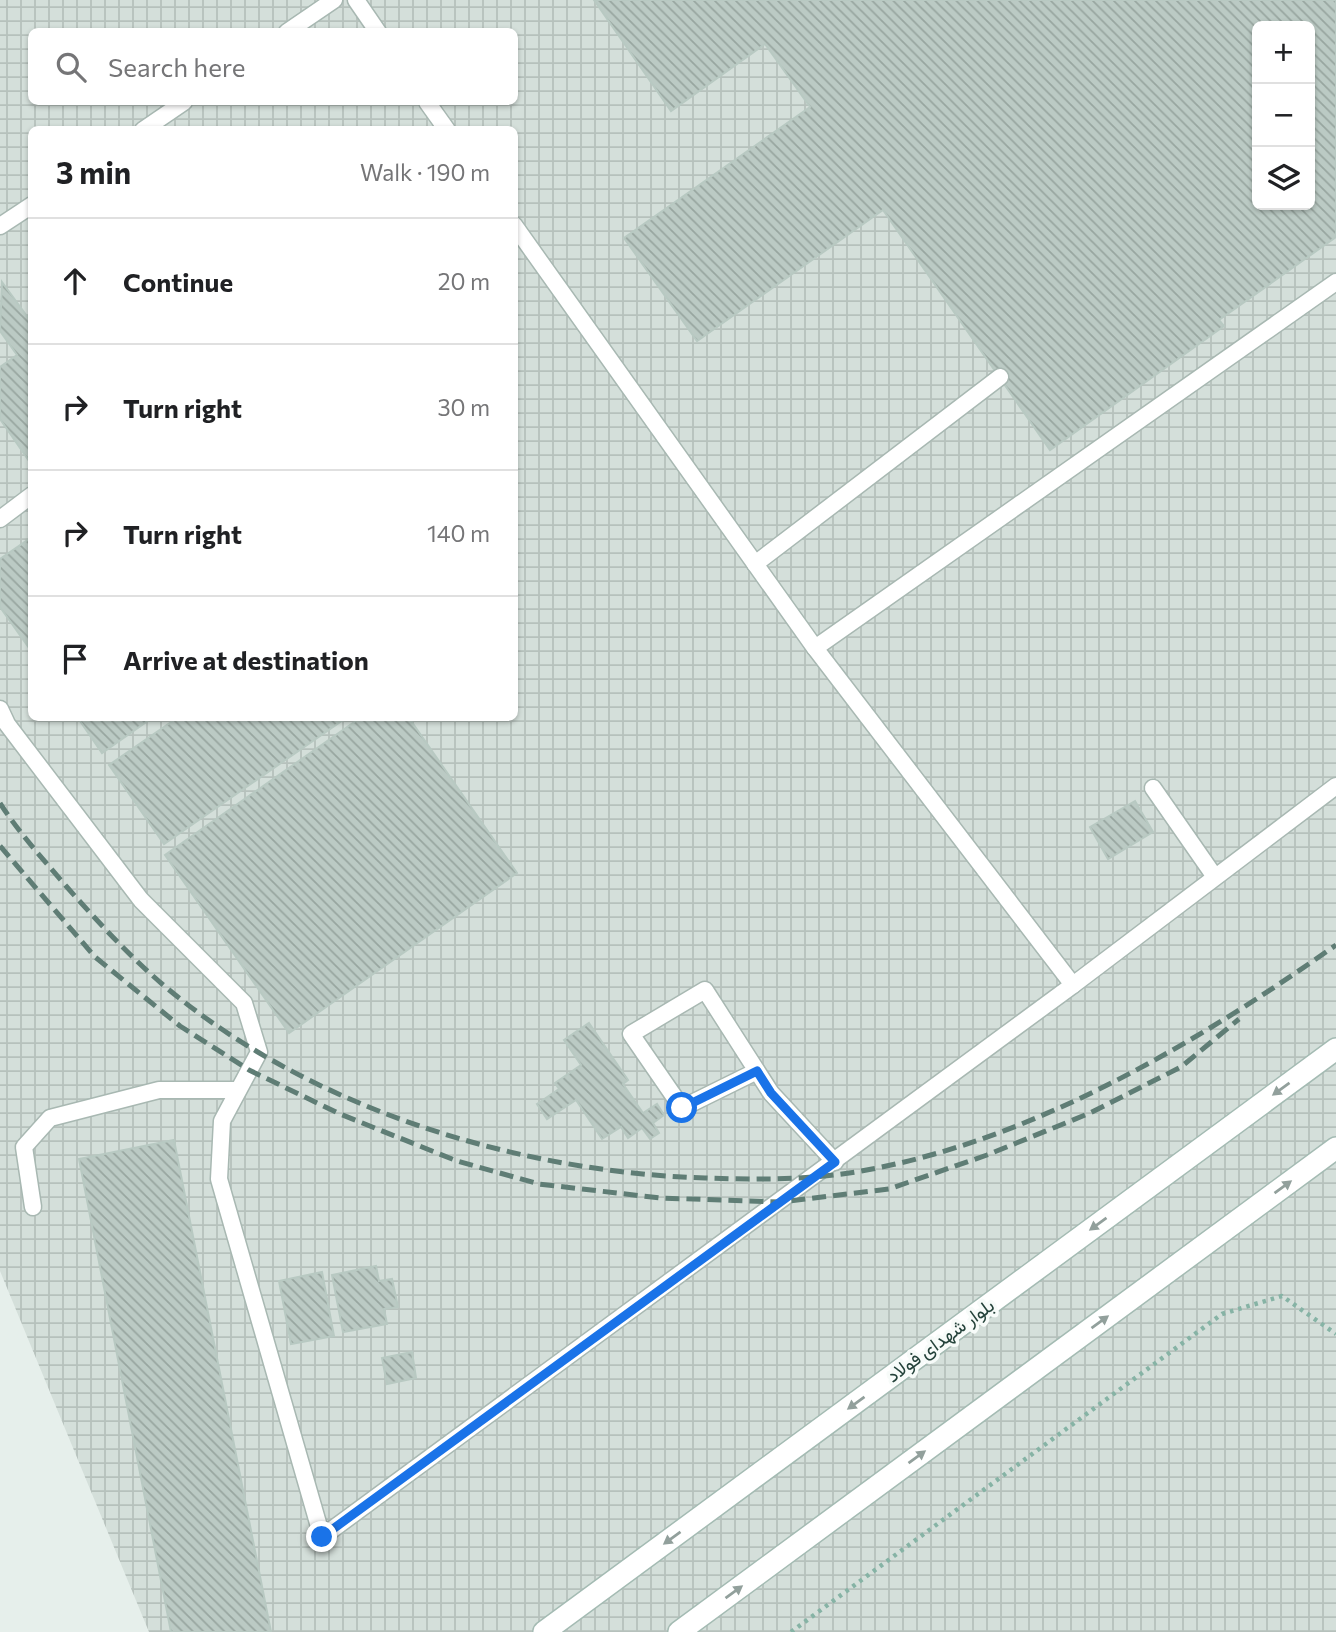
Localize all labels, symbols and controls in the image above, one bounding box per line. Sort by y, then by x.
map controls [1252,21,1315,210]
button: + [1252,21,1315,84]
search box [28,28,518,105]
icon: search [52,48,90,86]
text: Search here [108,51,246,82]
button: − [1252,84,1315,147]
button: layers [1252,147,1315,210]
text: 3 min [56,153,131,190]
text: Walk · 190 m [360,158,490,186]
icon: ahead [56,262,94,300]
text: Continue [123,266,233,297]
text: 20 m [438,267,490,295]
icon: right [56,388,94,426]
text: Turn right [123,392,242,423]
text: 30 m [437,393,490,421]
icon: right [56,514,94,552]
text: Turn right [123,518,242,549]
text: 140 m [427,519,490,547]
icon: arrive [56,640,94,678]
text: Arrive at destination [123,644,369,675]
one-way arrow [1272,1082,1290,1096]
route start [666,1092,697,1123]
one-way arrow [1274,1180,1292,1194]
one-way arrow [1089,1217,1107,1231]
street label: بلوار شهدای فولاد [881,1293,999,1387]
one-way arrow [1091,1315,1109,1329]
one-way arrow [847,1395,865,1410]
one-way arrow [908,1450,926,1464]
route end [306,1521,337,1552]
one-way arrow [664,1530,682,1545]
one-way arrow [724,1584,742,1599]

